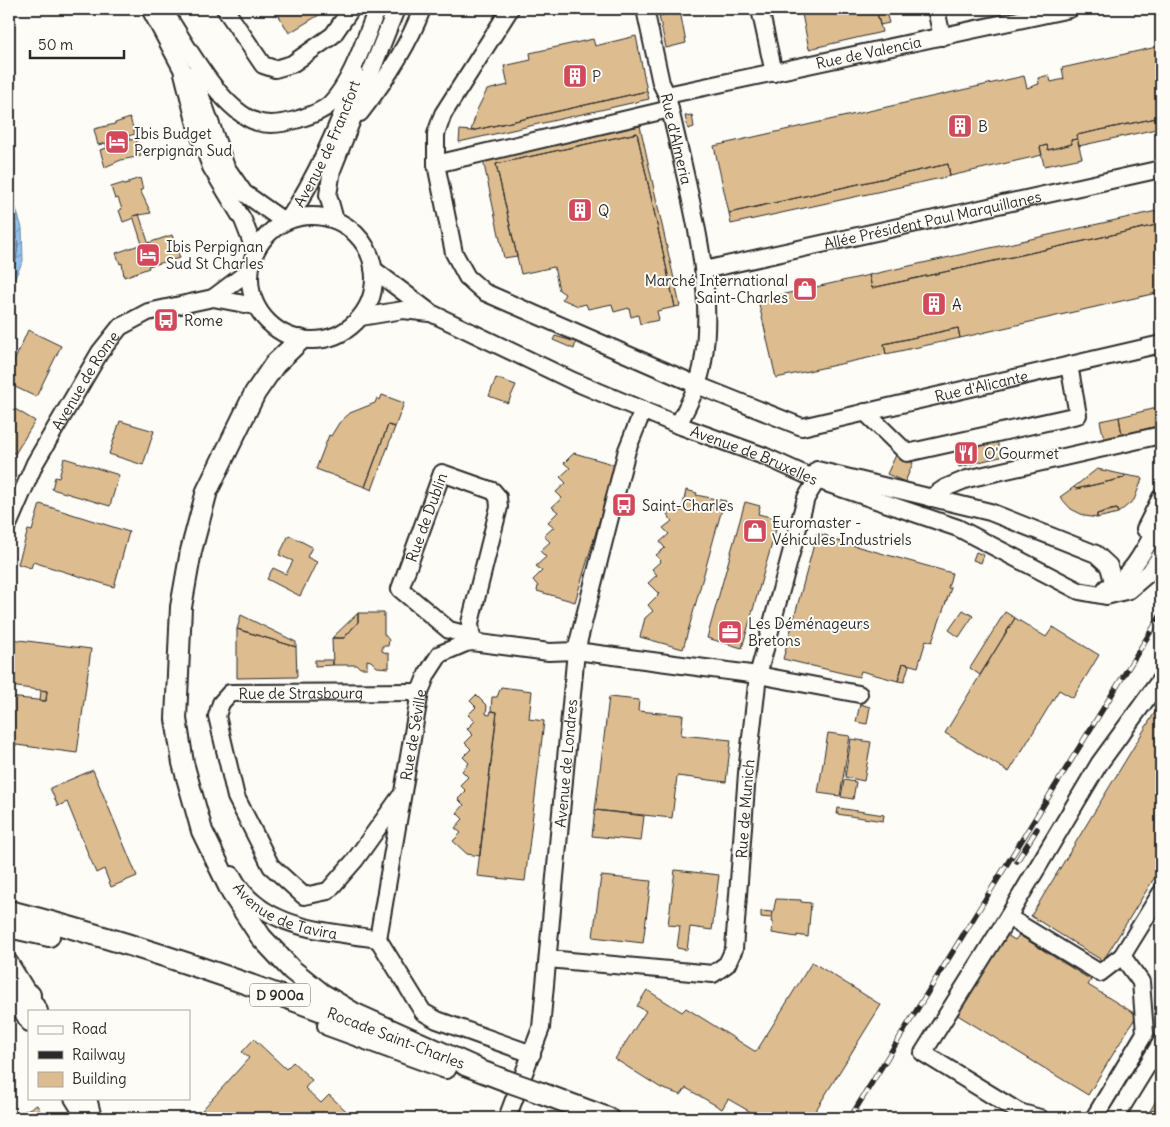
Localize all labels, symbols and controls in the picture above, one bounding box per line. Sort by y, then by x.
scale bar [30,28,124,60]
street label: Rue de Valencia [814,31,923,72]
text: 50 m [38,35,73,54]
building icon: P [562,63,588,89]
place label: P [592,67,601,86]
street label: Avenue de Francfort [289,77,363,210]
street label: Rue d'Almeria [657,91,697,187]
building icon: B [947,113,973,139]
place label: B [978,117,988,136]
place label: Ibis Budget Perpignan Sud [134,124,232,160]
hotel icon: Ibis Budget Perpignan Sud [104,129,130,155]
street label: Allée Président Paul Marquillanes [822,186,1043,253]
building icon: Q [567,197,593,223]
place label: Q [598,201,609,220]
place label: Ibis Perpignan Sud St Charles [166,237,264,273]
hotel icon: Ibis Perpignan Sud St Charles [135,242,161,268]
place label: Marché International Saint-Charles [645,271,788,307]
shop icon: Marché International Saint-Charles [792,276,818,302]
building icon: A [921,291,947,317]
place label: A [952,295,962,314]
bus stop icon: Rome [153,307,179,333]
place label: Rome [184,311,223,330]
street label: Avenue de Rome [47,327,123,433]
street label: Rue d'Alicante [933,366,1030,406]
street label: Avenue de Bruxelles [688,421,821,489]
restaurant icon: O'Gourmet [953,440,979,466]
place label: O'Gourmet [984,444,1059,463]
street label: Rue de Dublin [401,470,451,564]
bus stop icon: Saint-Charles [611,492,637,518]
place label: Saint-Charles [642,496,734,515]
place label: Euromaster - Véhicules Industriels [772,513,912,549]
shop icon: Euromaster - Véhicules Industriels [742,518,768,544]
place label: Les Déménageurs Bretons [748,614,870,650]
office icon: Les Déménageurs Bretons [717,619,743,645]
street label: Rue de Strasbourg [238,683,363,702]
street label: Rue de Séville [396,688,430,782]
street label: Avenue de Londres [550,698,581,828]
street label: Rue de Munich [731,758,758,859]
street label: Avenue de Tavira [230,879,339,943]
road number: D 900a [250,984,310,1006]
street label: Rocade Saint-Charles [325,1003,468,1073]
legend [28,1010,190,1100]
text: Road [72,1019,107,1038]
text: Railway [72,1045,126,1064]
text: Building [72,1069,127,1088]

